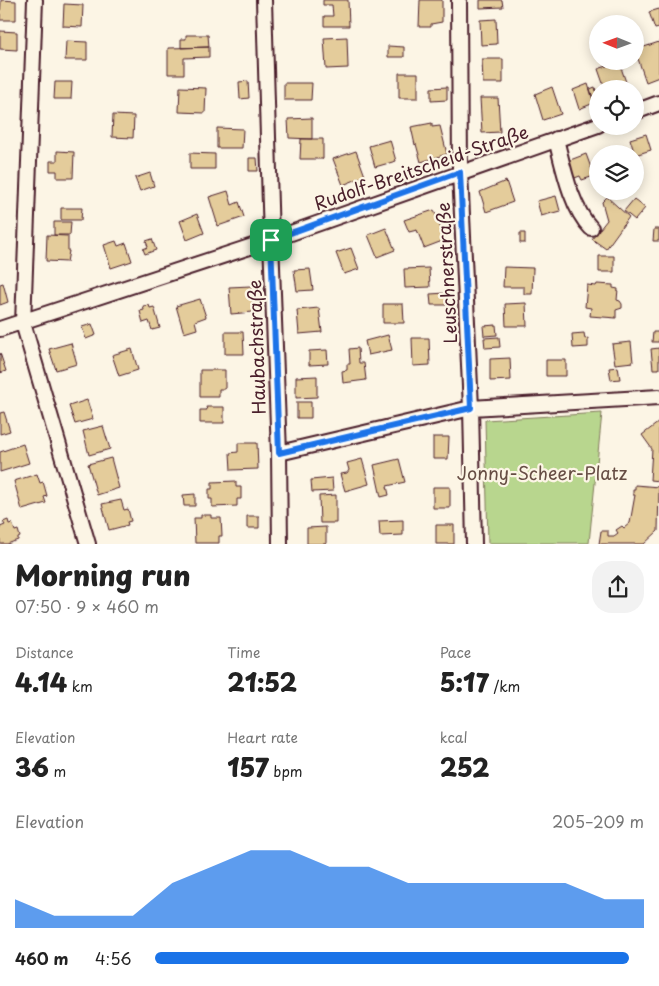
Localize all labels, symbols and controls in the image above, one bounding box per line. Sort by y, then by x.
north arrow [589,15,644,70]
map controls [589,15,644,200]
button: locate [589,80,644,135]
street label: Rudolf-Breitscheid-Straße [310,118,532,216]
button: layers [589,145,644,200]
street label: Leuschnerstraße [429,202,463,344]
pin [250,219,292,261]
icon: arrive [257,226,285,254]
street label: Haubachstraße [240,279,272,415]
park label: Jonny-Scheer-Platz [457,459,628,486]
text: Morning run [15,553,191,596]
button: share [592,561,644,613]
text: 07:50 · 9 × 460 m [15,594,159,618]
text: Distance [15,642,74,663]
text: Time [227,642,260,663]
text: Pace [440,642,471,663]
text: 4.14 [15,663,67,701]
text: 21:52 [227,663,297,701]
text: 5:17 [440,663,489,701]
text: km [67,676,93,697]
text: /km [489,676,520,697]
text: Elevation [15,727,75,748]
text: Heart rate [227,727,298,748]
text: kcal [440,727,468,748]
text: 36 [15,748,49,786]
text: 157 [227,748,269,786]
text: 252 [440,748,489,786]
text: m [49,761,66,782]
text: bpm [269,761,303,782]
text: Elevation [15,809,84,833]
text: 205–209 m [552,809,644,833]
text: 460 m [15,946,68,970]
text: 4:56 [95,946,132,970]

